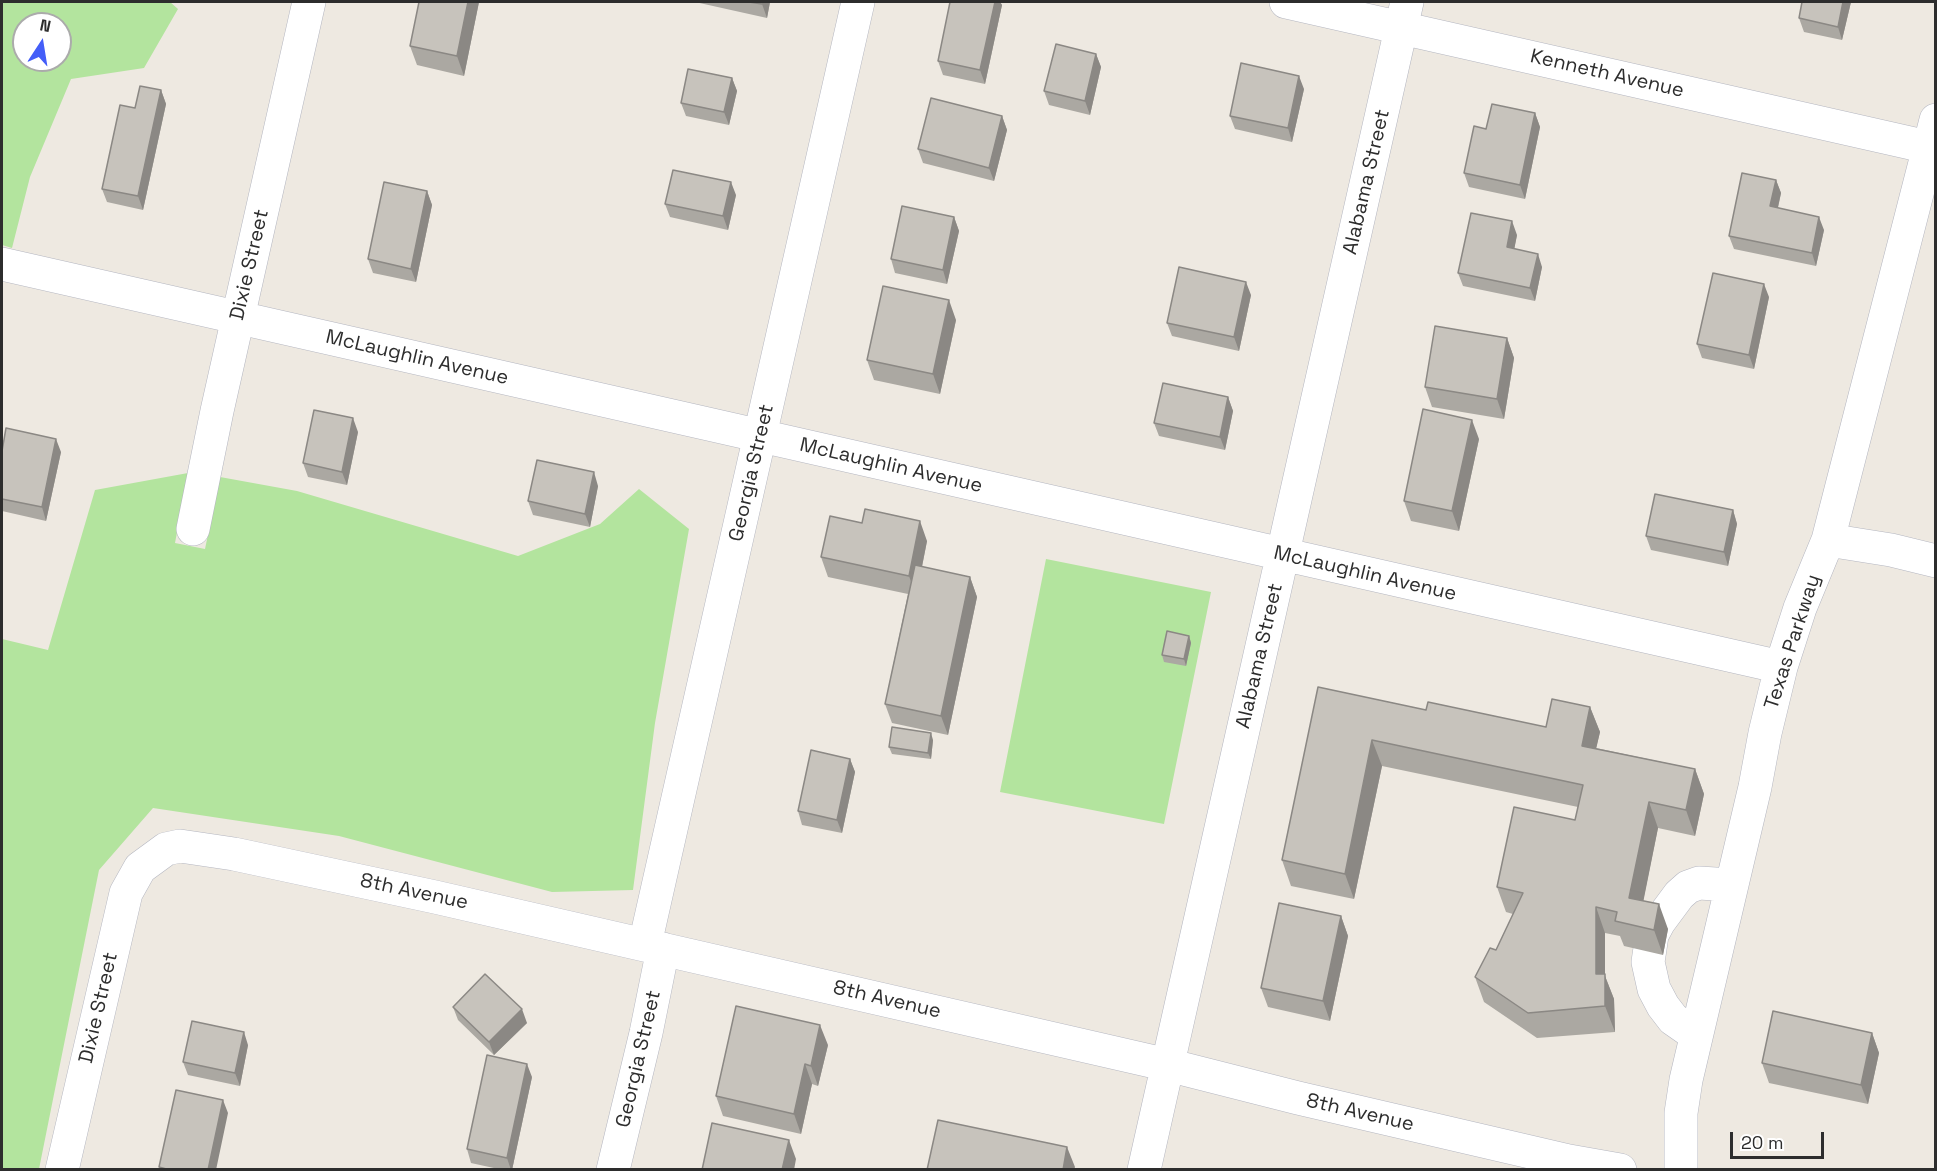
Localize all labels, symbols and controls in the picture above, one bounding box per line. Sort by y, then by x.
north arrow [12,12,72,72]
text: N [38,14,53,37]
street label: Kenneth Avenue [1528,45,1686,103]
street label: Alabama Street [1339,107,1395,257]
street label: Dixie Street [226,207,274,323]
street label: McLaughlin Avenue [323,325,511,391]
street label: Georgia Street [725,402,779,544]
street label: McLaughlin Avenue [797,433,985,499]
street label: McLaughlin Avenue [1271,541,1459,607]
street label: Texas Parkway [1760,571,1826,713]
street label: Alabama Street [1232,581,1288,731]
street label: 8th Avenue [358,869,470,915]
street label: Dixie Street [75,950,123,1066]
street label: 8th Avenue [831,976,943,1024]
street label: Georgia Street [612,988,666,1130]
street label: 8th Avenue [1304,1089,1416,1137]
scale bar [1733,1120,1828,1158]
text: 20 m [1741,1131,1784,1154]

